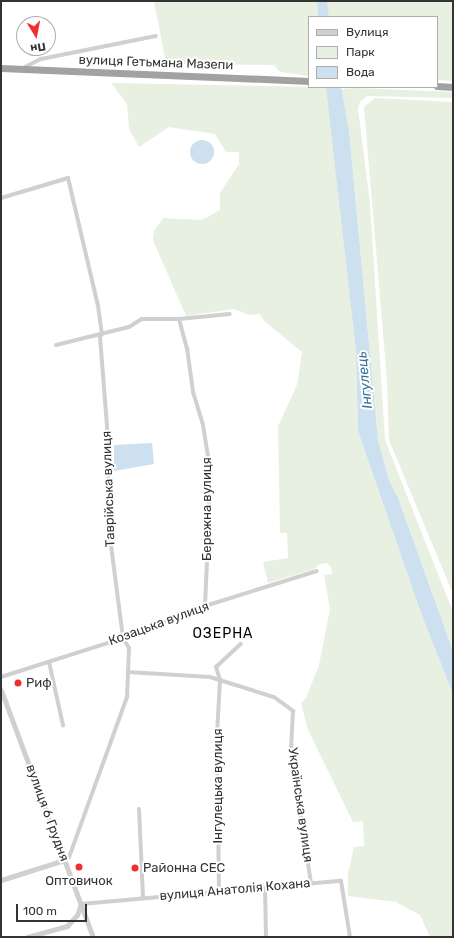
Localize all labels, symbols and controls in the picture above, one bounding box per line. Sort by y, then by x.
north arrow [16,16,56,56]
legend [308,16,438,88]
text: Вулиця [346,25,388,39]
text: Пн [29,40,47,55]
text: Парк [346,45,375,59]
street label: вулиця Гетьмана Мазепи [78,53,234,73]
text: Вода [346,65,375,79]
water label: Інгулець [354,351,376,409]
street label: Таврійська вулиця [99,431,119,547]
street label: Бережна вулиця [199,457,215,561]
street label: Козацька вулиця [107,599,211,649]
district label: ОЗЕРНА [192,626,254,642]
place label: Риф [26,675,52,691]
marker: Риф [13,678,23,688]
street label: Інгулецька вулиця [210,728,226,844]
street label: Українська вулиця [284,747,316,863]
street label: вулиця 6 Грудня [22,762,72,864]
place label: Районна СЕС [143,860,225,876]
marker: Оптовичок [74,862,84,872]
marker: Районна СЕС [130,863,140,873]
place label: Оптовичок [45,873,113,889]
street label: вулиця Анатолія Кохана [159,876,311,904]
scale bar [18,896,89,922]
text: 100 m [23,904,57,918]

